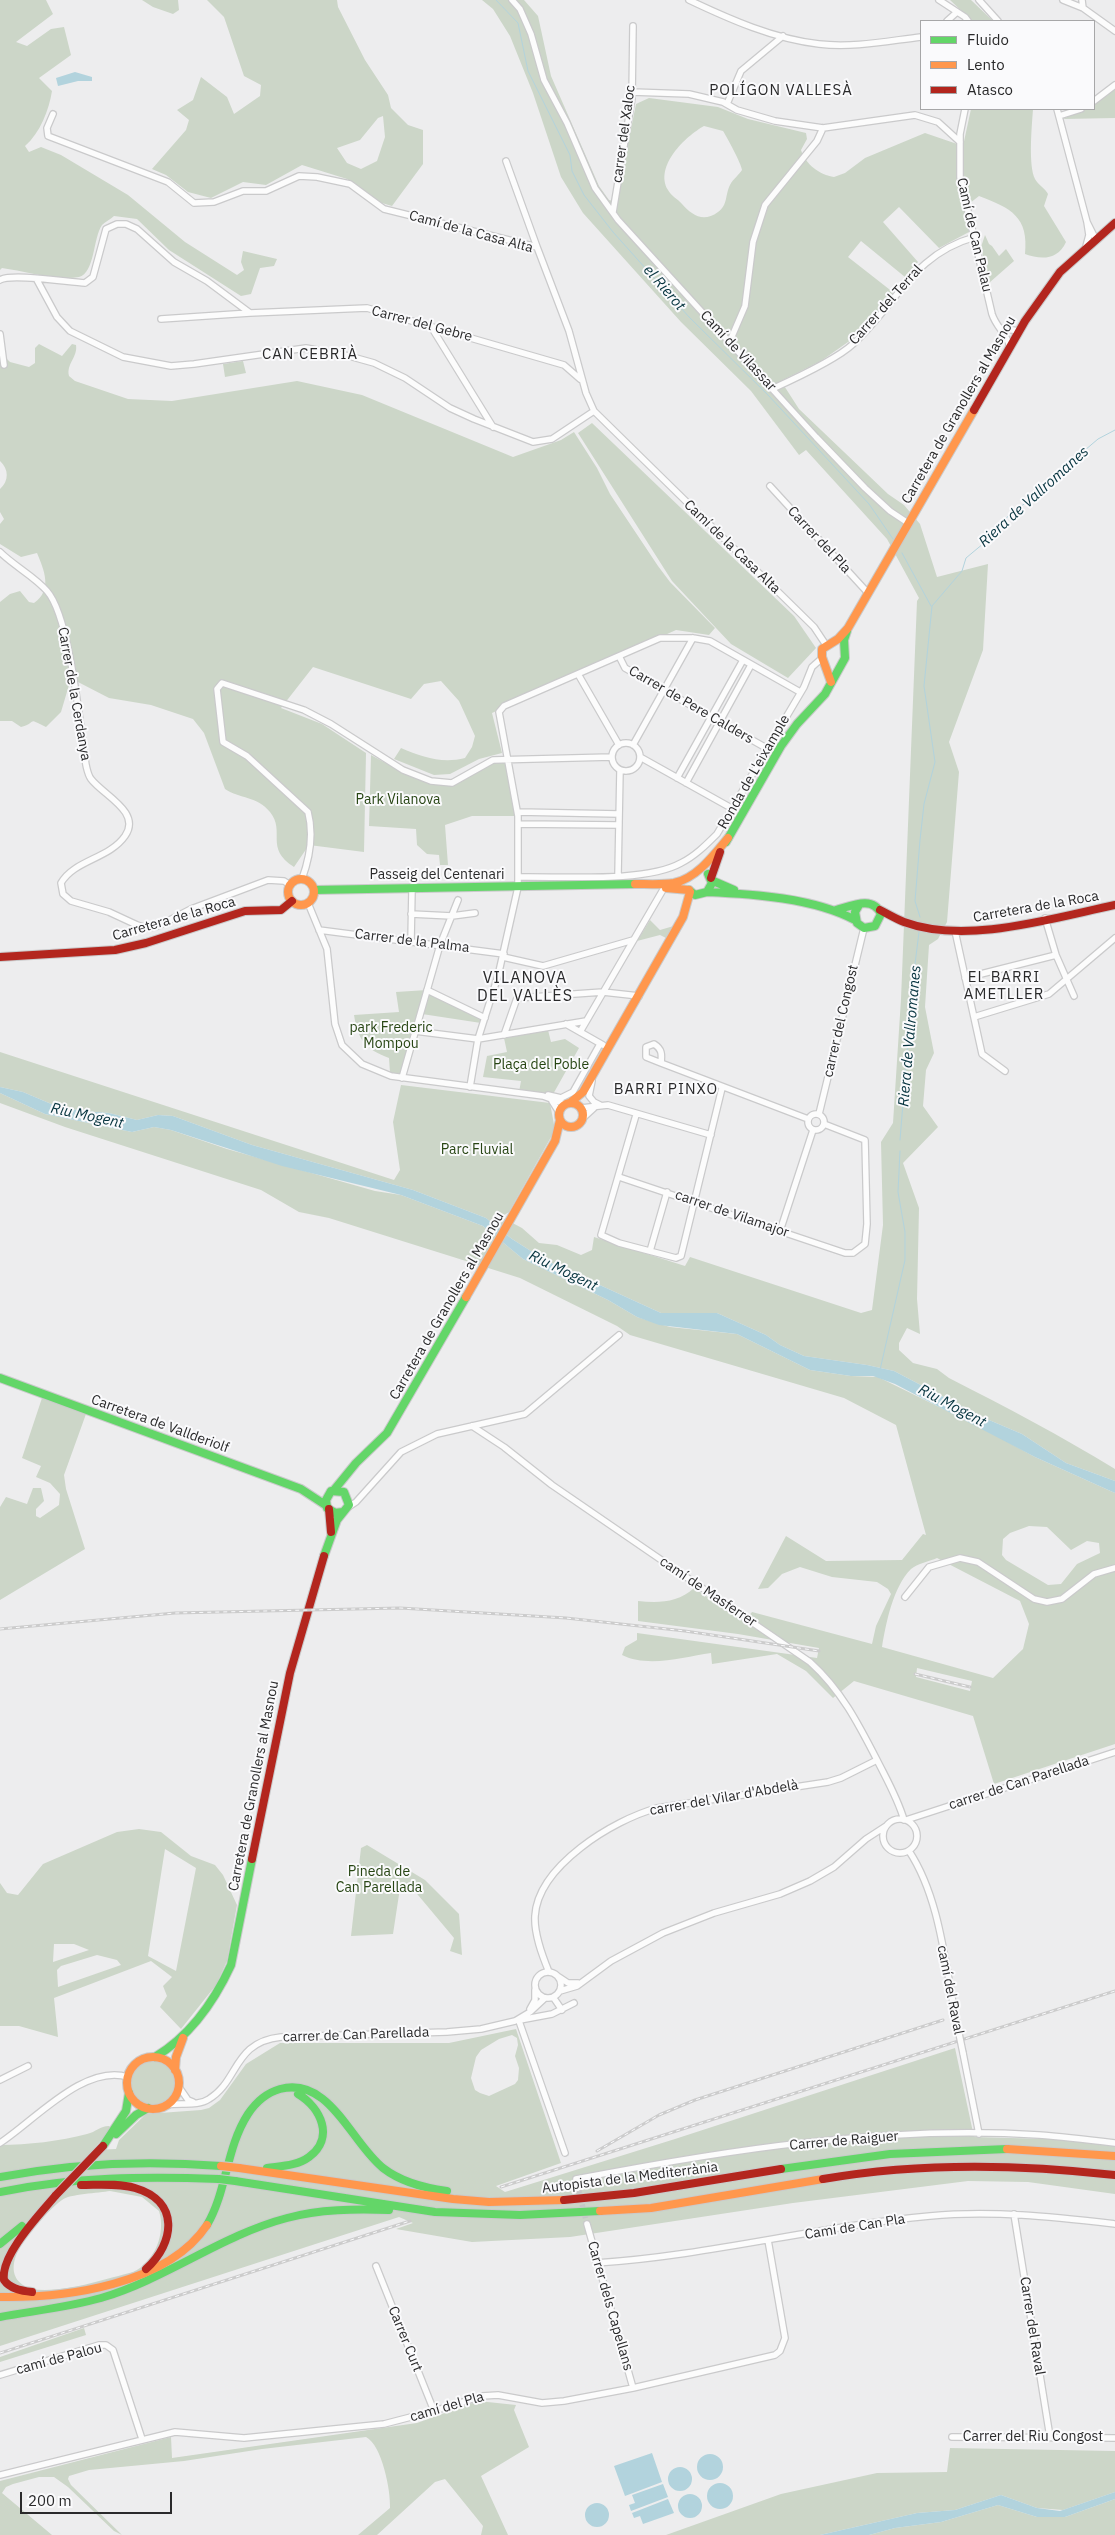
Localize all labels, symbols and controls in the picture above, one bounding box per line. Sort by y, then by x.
legend [920,20,1095,110]
text: Fluido [967,30,1009,49]
text: Lento [967,55,1005,74]
text: Atasco [967,80,1013,99]
district label: POLÍGON VALLESÀ [707,82,855,100]
street label: carrer del Xaloc [609,84,639,184]
street label: Camí de Can Palau [953,176,995,294]
street label: Camí de la Casa Alta [407,207,535,257]
water label: el Rierot [639,262,689,314]
street label: Carrer del Terral [846,262,926,348]
street label: Carrer del Gebre [370,302,474,346]
street label: Camí de Vilassar [696,307,780,395]
street label: Carretera de Granollers al Masnou [898,313,1020,507]
district label: CAN CEBRIÀ [261,346,359,364]
water label: Riera de Vallromanes [975,443,1093,551]
street label: Camí de la Casa Alta [680,497,784,597]
street label: Carrer del Pla [784,503,854,577]
street label: Carrer de la Cerdanya [54,626,94,762]
street label: Carrer de Pere Calders [626,662,756,748]
street label: Ronda de L'eixample [714,712,794,832]
park label: Park Vilanova [356,792,440,808]
street label: Passeig del Centenari [369,867,505,883]
street label: Carretera de la Roca [972,888,1100,926]
street label: Carretera de la Roca [111,893,237,945]
street label: Carrer de la Palma [354,926,470,956]
street label: carrer del Congost [820,963,862,1079]
water label: Riera de Vallromanes [895,965,925,1107]
district label: VILANOVA DEL VALLÈS [476,968,574,1006]
district label: EL BARRI AMETLLER [963,969,1045,1004]
park label: park Frederic Mompou [349,1020,433,1052]
park label: Plaça del Poble [493,1057,589,1073]
district label: BARRI PINXO [612,1081,720,1099]
water label: Riu Mogent [49,1100,125,1132]
park label: Parc Fluvial [441,1142,513,1158]
street label: carrer de Vilamajor [673,1187,791,1241]
street label: Carretera de Granollers al Masnou [386,1209,508,1403]
water label: Riu Mogent [526,1247,600,1295]
water label: Riu Mogent [915,1381,989,1431]
street label: Carretera de Vallderiolf [89,1391,231,1457]
street label: camí de Masferrer [656,1553,760,1631]
street label: Carretera de Granollers al Masnou [225,1679,283,1893]
street label: carrer de Can Parellada [947,1752,1091,1814]
street label: carrer del Vilar d'Abdelà [648,1777,800,1819]
park label: Pineda de Can Parellada [336,1864,422,1896]
street label: camí del Raval [933,1944,967,2036]
street label: carrer de Can Parellada [282,2024,430,2046]
street label: Carrer de Raiguer [789,2128,899,2154]
street label: Autopista de la Mediterrània [541,2159,719,2197]
street label: Camí de Can Pla [804,2211,906,2243]
street label: Carrer dels Capellans [583,2239,637,2373]
street label: Carrer del Raval [1016,2275,1048,2377]
street label: Carrer Curt [384,2304,426,2374]
street label: camí de Palou [14,2339,104,2379]
street label: camí del Pla [408,2388,486,2426]
street label: Carrer del Riu Congost [963,2429,1103,2445]
scale bar [22,2482,175,2514]
text: 200 m [28,2491,72,2510]

